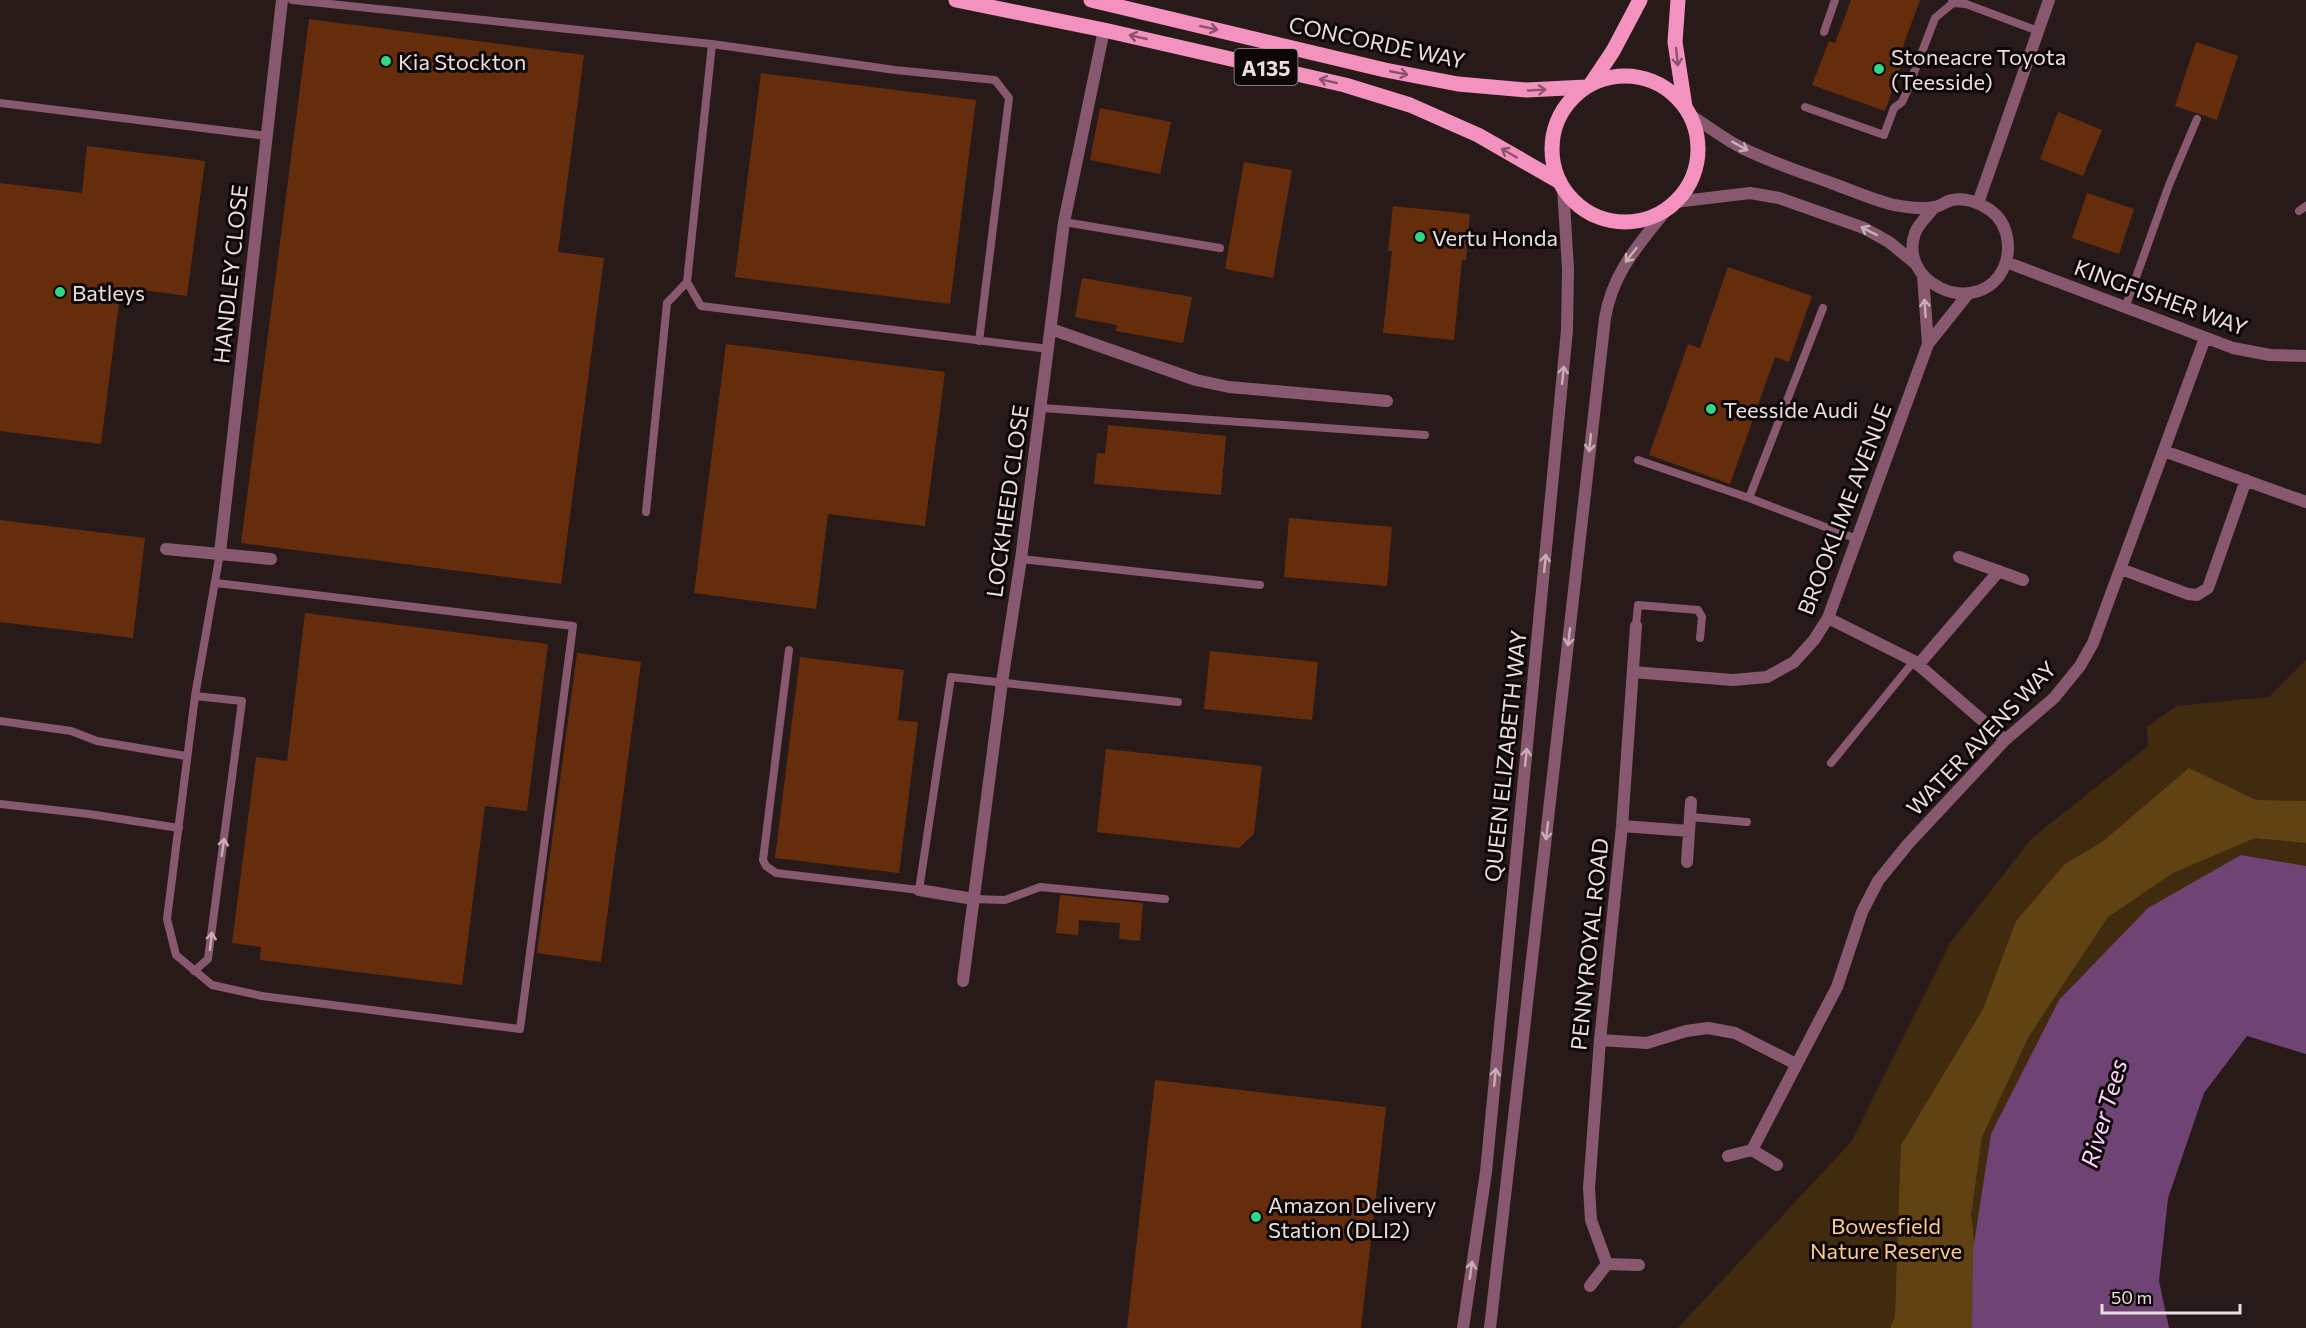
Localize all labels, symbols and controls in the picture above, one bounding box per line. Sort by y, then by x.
street label: CONCORDE WAY [1286,10,1468,74]
one-way arrow [1200,23,1219,35]
one-way arrow [1129,31,1148,43]
place label: Stoneacre Toyota (Teesside) [1891,43,2066,95]
one-way arrow [1672,46,1683,66]
place label: Kia Stockton [398,48,526,75]
road number: A135 [1234,49,1298,85]
marker: Kia Stockton [379,54,393,68]
marker: Stoneacre Toyota (Teesside) [1872,62,1886,76]
one-way arrow [1389,68,1409,79]
one-way arrow [1319,75,1338,87]
one-way arrow [1527,84,1547,95]
one-way arrow [1731,140,1748,152]
one-way arrow [1501,146,1518,158]
street label: HANDLEY CLOSE [207,183,253,365]
place label: Vertu Honda [1432,224,1558,251]
one-way arrow [1860,225,1878,236]
marker: Vertu Honda [1413,230,1427,244]
one-way arrow [1625,247,1638,263]
street label: KINGFISHER WAY [2071,253,2251,341]
place label: Batleys [72,279,145,306]
marker: Batleys [53,285,67,299]
one-way arrow [1920,298,1931,318]
one-way arrow [1558,366,1569,386]
place label: Teesside Audi [1723,396,1858,423]
street label: BROOKLIME AVENUE [1791,400,1897,618]
marker: Teesside Audi [1704,402,1718,416]
street label: LOCKHEED CLOSE [980,403,1034,599]
one-way arrow [1585,433,1596,452]
one-way arrow [1540,554,1551,573]
one-way arrow [1563,626,1574,646]
street label: QUEEN ELIZABETH WAY [1478,629,1532,883]
street label: WATER AVENS WAY [1900,655,2062,821]
one-way arrow [1521,748,1532,768]
one-way arrow [1541,820,1552,840]
street label: PENNYROYAL ROAD [1564,836,1614,1052]
one-way arrow [218,837,229,857]
one-way arrow [205,932,216,951]
water label: River Tees [2074,1056,2132,1170]
one-way arrow [1490,1067,1501,1087]
place label: Amazon Delivery Station (DLI2) [1268,1191,1436,1243]
marker: Amazon Delivery Station (DLI2) [1249,1210,1263,1224]
park label: Bowesfield Nature Reserve [1810,1212,1962,1264]
one-way arrow [1466,1261,1477,1281]
scale bar [2102,1277,2240,1315]
text: 50 m [2111,1286,2152,1308]

